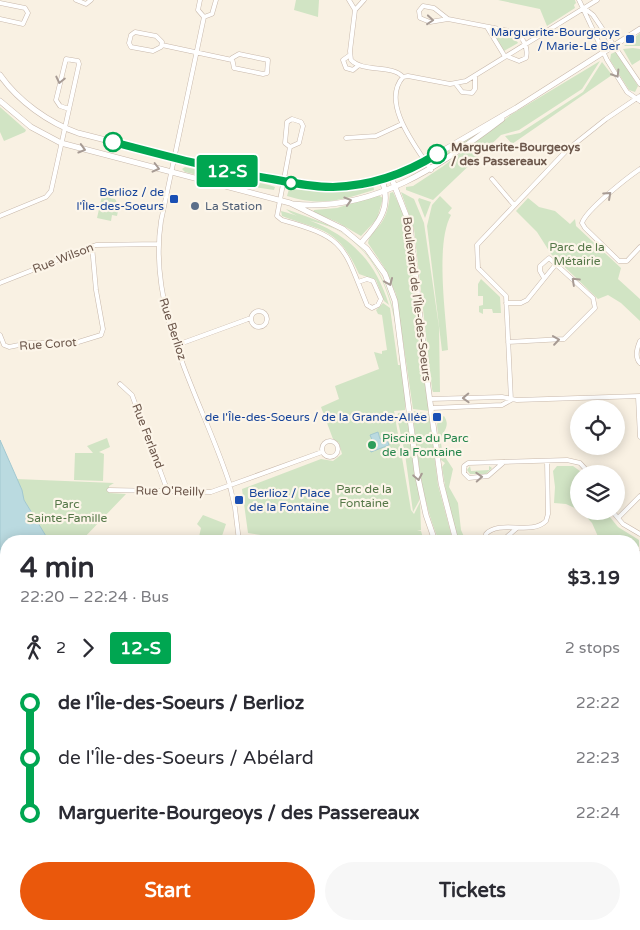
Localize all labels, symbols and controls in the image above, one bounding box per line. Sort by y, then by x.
one-way arrow [426,14,434,25]
place label: Marguerite-Bourgeoys / Marie-Le Ber [491,25,620,53]
marker: Marguerite-Bourgeoys / Marie-Le Ber [624,33,636,45]
one-way arrow [610,69,620,78]
one-way arrow [55,76,65,85]
unlabelled marker [103,132,123,152]
place label: Marguerite-Bourgeoys / des Passereaux [451,140,580,168]
one-way arrow [77,144,86,154]
marker: Marguerite-Bourgeoys / des Passereaux [427,144,447,164]
line badge: 12-S [192,155,262,187]
text: 12-S [207,160,247,182]
one-way arrow [152,162,161,173]
unlabelled marker [284,176,298,190]
place label: Berlioz / de l'Île-des-Soeurs [76,185,164,213]
one-way arrow [603,191,612,200]
marker: Berlioz / de l'Île-des-Soeurs [168,193,180,205]
one-way arrow [343,197,352,207]
place label: La Station [205,199,262,213]
marker: La Station [189,200,201,212]
street label: Boulevard de l'Île-des-Soeurs [400,216,434,382]
street label: Rue Wilson [31,240,95,276]
park label: Parc de la Métairie [549,240,605,268]
one-way arrow [382,277,393,286]
one-way arrow [571,278,580,287]
street label: Rue Berlioz [156,296,190,362]
street label: Rue Corot [19,335,78,353]
one-way arrow [552,335,560,345]
one-way arrow [462,393,470,403]
map controls [570,400,625,520]
button: locate [570,400,625,455]
street label: Rue Ferland [129,401,167,471]
place label: de l'Île-des-Soeurs / de la Grande-Allée [205,410,427,424]
marker: de l'Île-des-Soeurs / de la Grande-Allée [431,411,443,423]
place label: Piscine du Parc de la Fontaine [382,431,469,459]
marker: Piscine du Parc de la Fontaine [366,439,378,451]
button: layers [570,465,625,520]
one-way arrow [475,472,483,483]
one-way arrow [413,473,423,482]
park label: Parc de la Fontaine [336,482,392,510]
street label: Rue O'Reilly [135,483,205,499]
place label: Berlioz / Place de la Fontaine [249,486,331,514]
marker: Berlioz / Place de la Fontaine [233,494,245,506]
park label: Parc Sainte-Famille [27,497,107,525]
text: 4 min [20,551,95,585]
text: $3.19 [568,567,620,589]
text: 22:20 – 22:24 · Bus [20,587,169,607]
icon: walk [20,634,48,662]
icon: forward [74,634,102,662]
text: 12-S [120,637,161,659]
text: 2 [56,638,66,658]
text: 2 stops [565,638,620,658]
text: de l'Île-des-Soeurs / Berlioz [58,692,304,714]
text: 22:22 [576,693,620,713]
text: de l'Île-des-Soeurs / Abélard [58,747,314,769]
text: 22:23 [576,748,620,768]
text: Marguerite-Bourgeoys / des Passereaux [58,802,420,824]
text: 22:24 [576,803,620,823]
button: Start [20,862,315,920]
button: Tickets [325,862,620,920]

